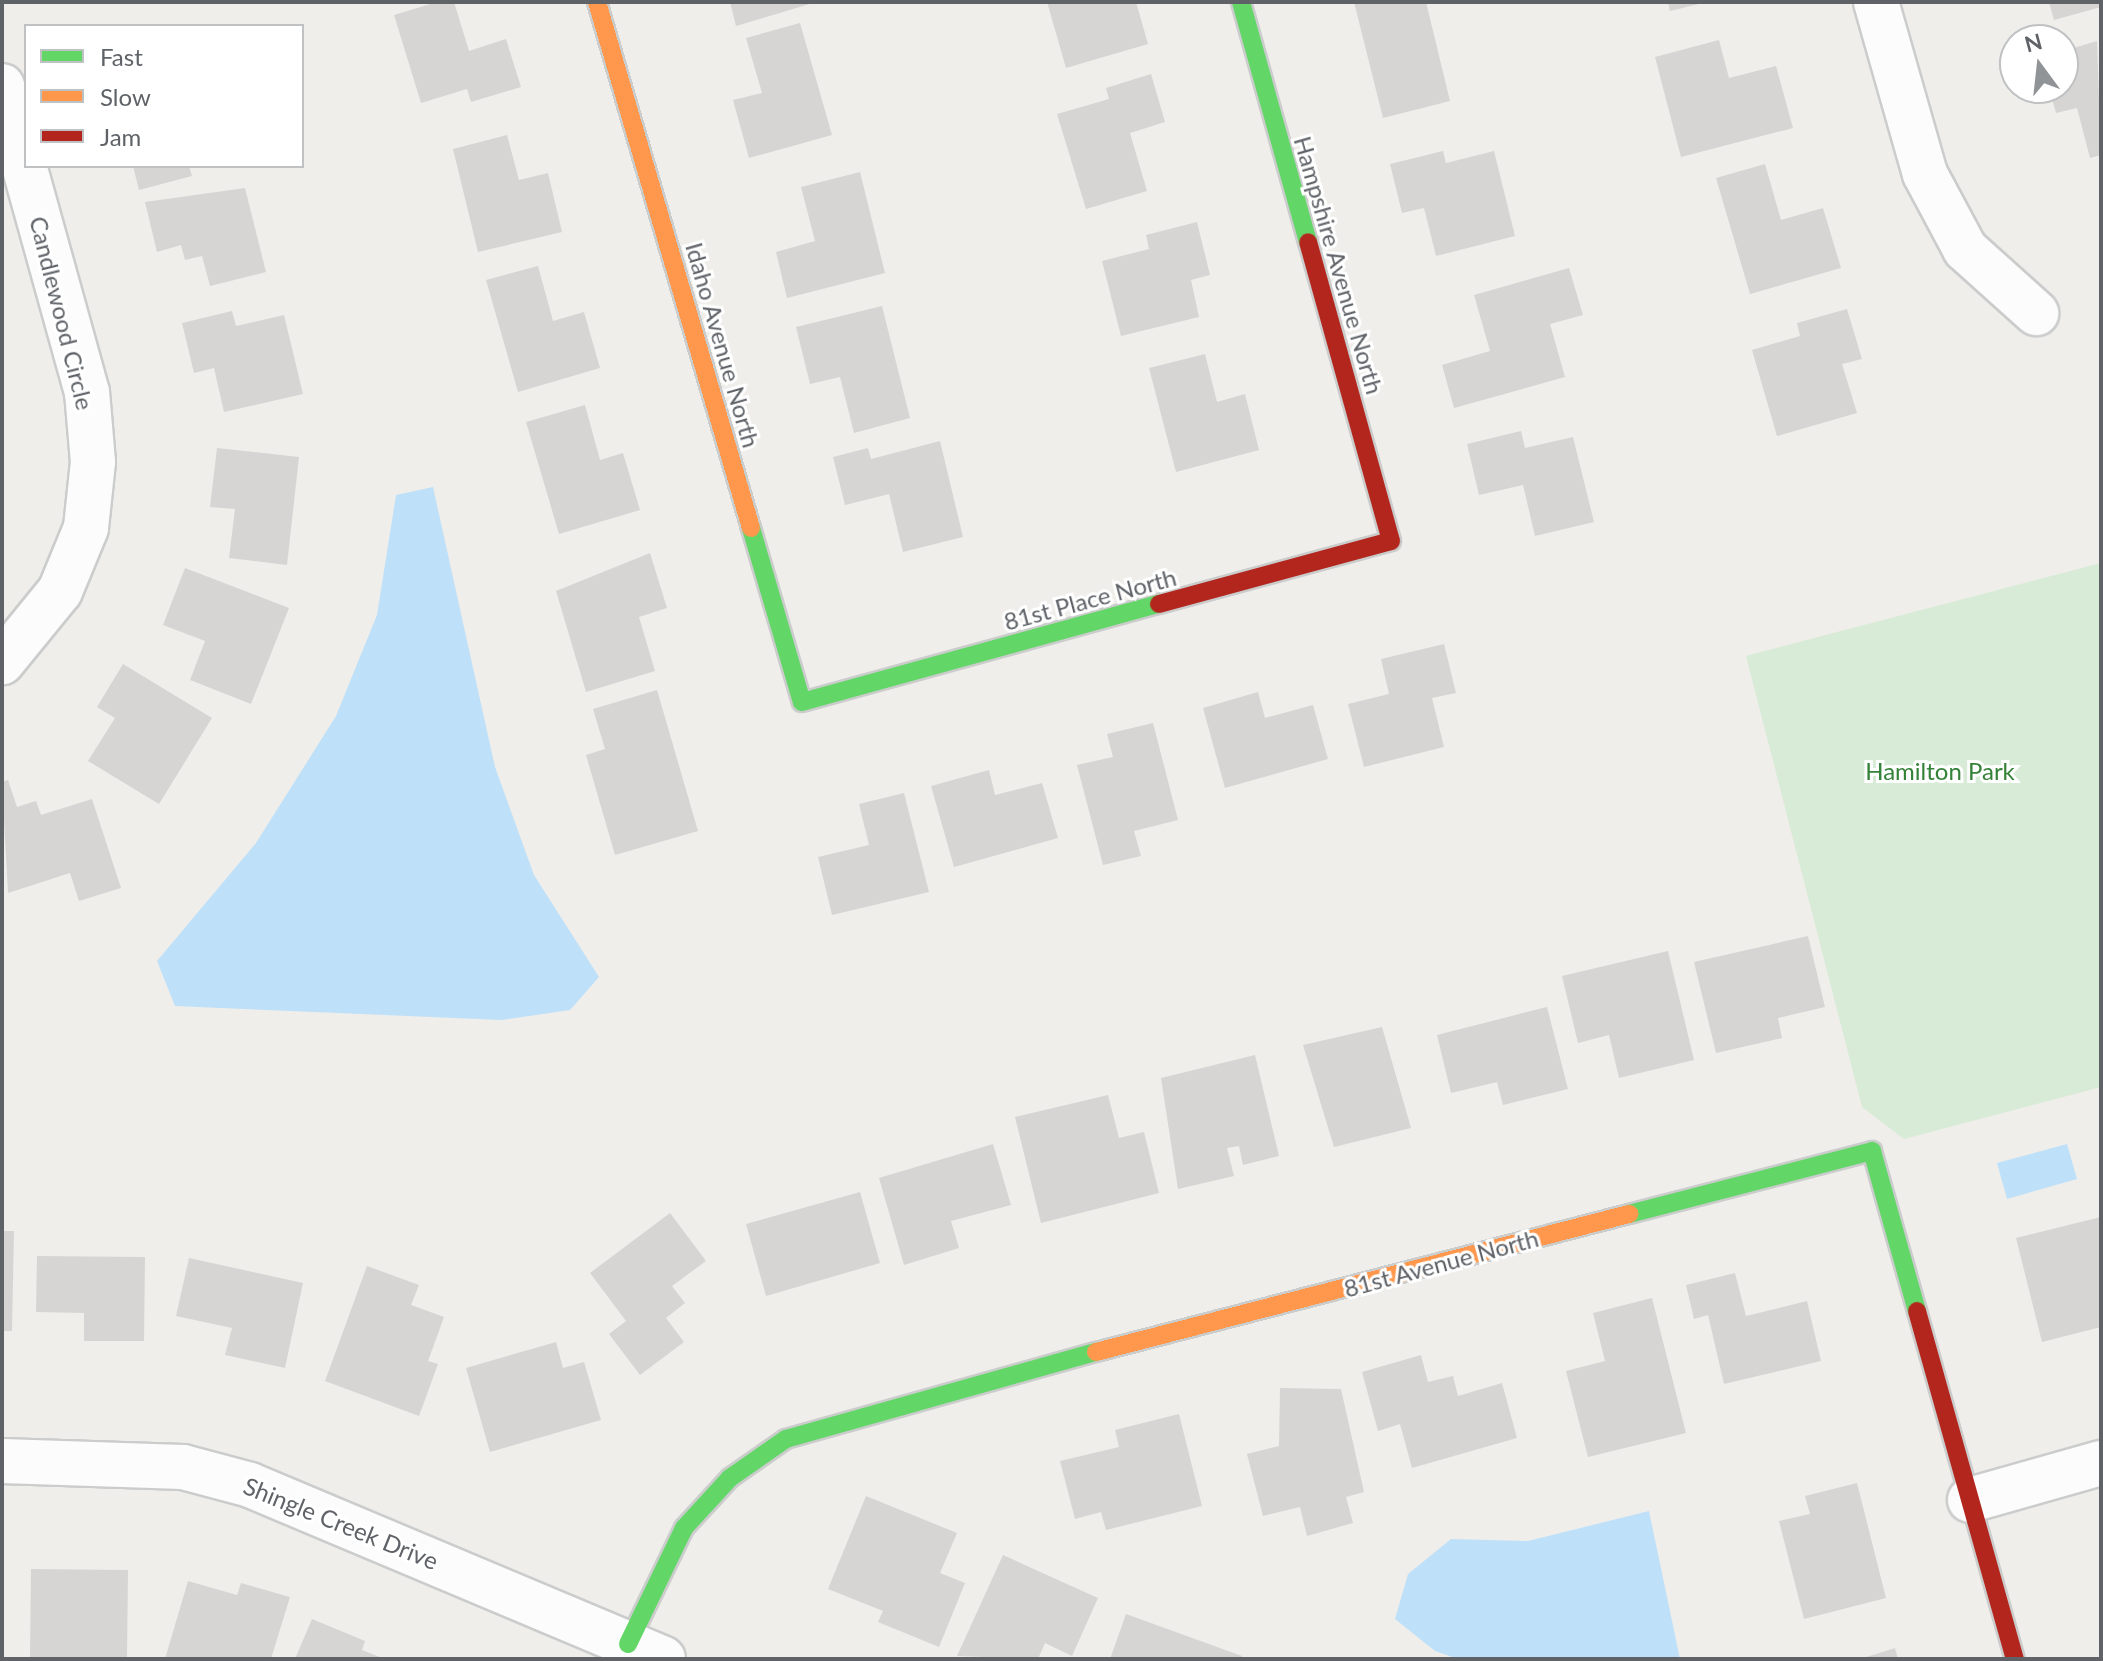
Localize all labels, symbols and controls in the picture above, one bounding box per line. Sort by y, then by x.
legend [24,24,304,168]
north arrow [1999,24,2079,104]
text: N [2021,27,2045,58]
text: Fast [100,42,143,71]
text: Slow [100,82,151,111]
text: Jam [100,122,141,151]
street label: Hampshire Avenue North [1288,132,1390,398]
street label: Candlewood Circle [24,213,100,413]
street label: Idaho Avenue North [680,239,766,451]
street label: 81st Place North [1001,562,1179,636]
park label: Hamilton Park [1865,757,2015,785]
street label: 81st Avenue North [1340,1223,1542,1303]
street label: Shingle Creek Drive [239,1471,443,1575]

